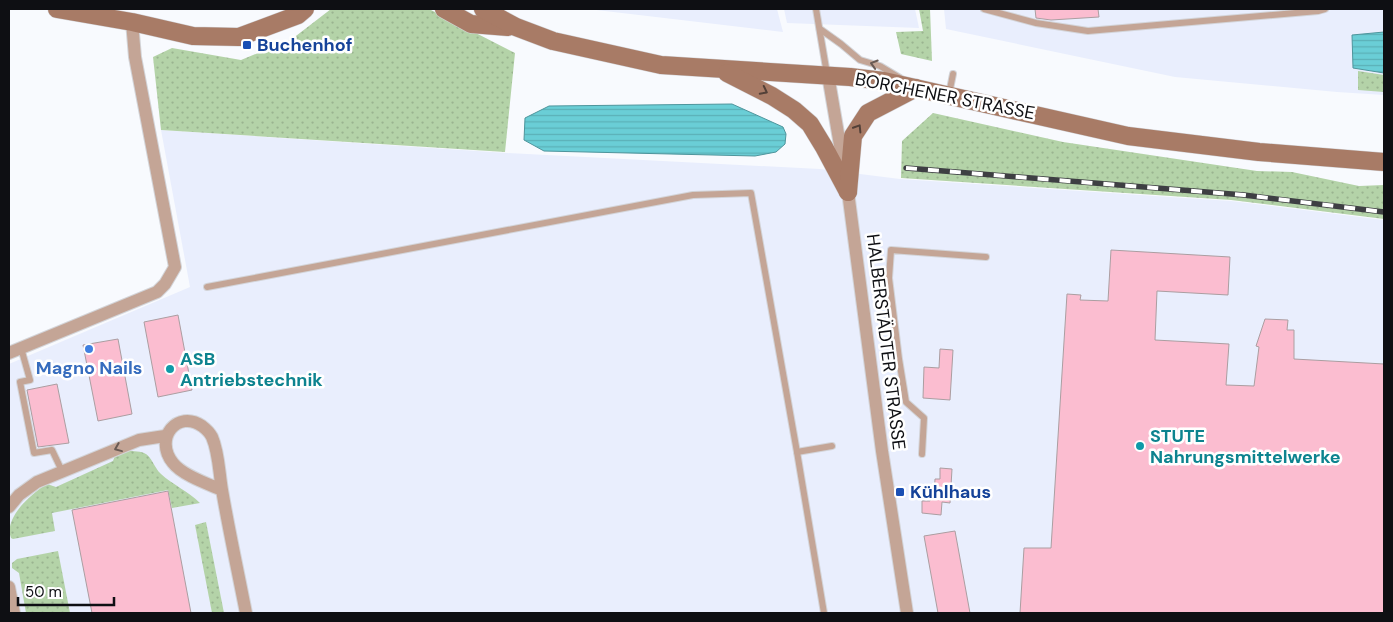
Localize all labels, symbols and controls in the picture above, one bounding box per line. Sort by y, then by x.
place label: Buchenhof [257,33,352,57]
marker: Buchenhof [241,39,253,51]
one-way arrow [870,60,878,70]
street label: BORCHENER STRASSE [853,67,1037,125]
one-way arrow [758,85,767,95]
one-way arrow [852,124,862,133]
street label: HALBERSTÄDTER STRASSE [861,233,911,451]
marker: Magno Nails [83,343,95,355]
place label: ASB Antriebstechnik [180,347,323,392]
place label: Magno Nails [36,356,142,380]
marker: ASB Antriebstechnik [164,363,176,375]
place label: STUTE Nahrungsmittelwerke [1150,424,1341,469]
marker: STUTE Nahrungsmittelwerke [1134,440,1146,452]
one-way arrow [115,442,123,452]
place label: Kühlhaus [910,480,991,504]
marker: Kühlhaus [894,486,906,498]
scale bar [18,574,114,606]
text: 50 m [25,582,62,602]

